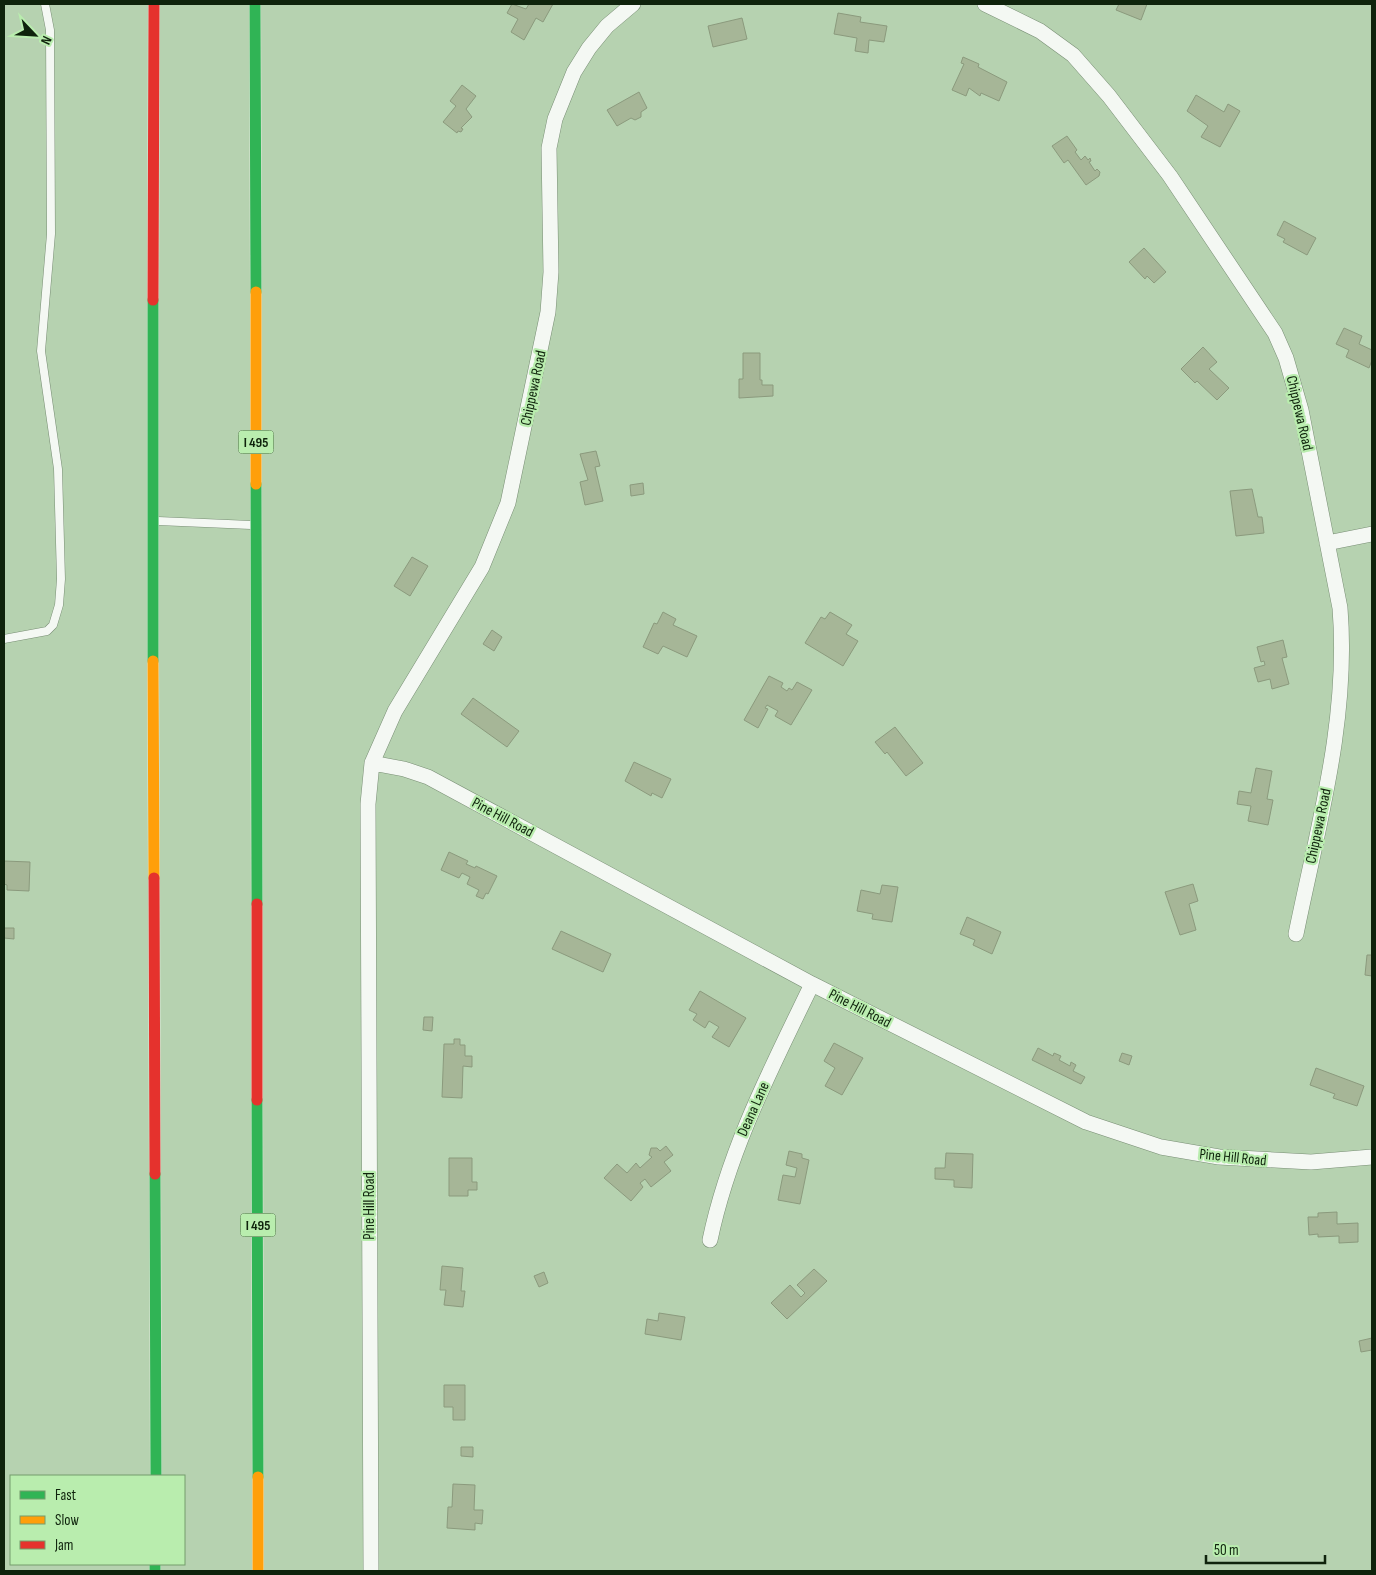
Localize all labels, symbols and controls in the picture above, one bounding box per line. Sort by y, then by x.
north arrow [10,10,60,60]
text: N [37,33,56,47]
street label: Chippewa Road [516,349,551,427]
street label: Chippewa Road [1282,374,1317,452]
road number: I 495 [238,431,274,454]
street label: Chippewa Road [1301,787,1336,865]
street label: Pine Hill Road [469,793,537,842]
street label: Pine Hill Road [825,985,894,1032]
street label: Deana Lane [733,1079,774,1139]
street label: Pine Hill Road [1198,1145,1267,1170]
street label: Pine Hill Road [360,1172,379,1240]
road number: I 495 [240,1214,276,1236]
legend [10,1475,185,1565]
text: Fast [55,1486,77,1505]
text: Slow [55,1511,79,1530]
scale bar [1206,1532,1325,1564]
text: Jam [54,1536,73,1555]
text: 50 m [1214,1541,1239,1560]

